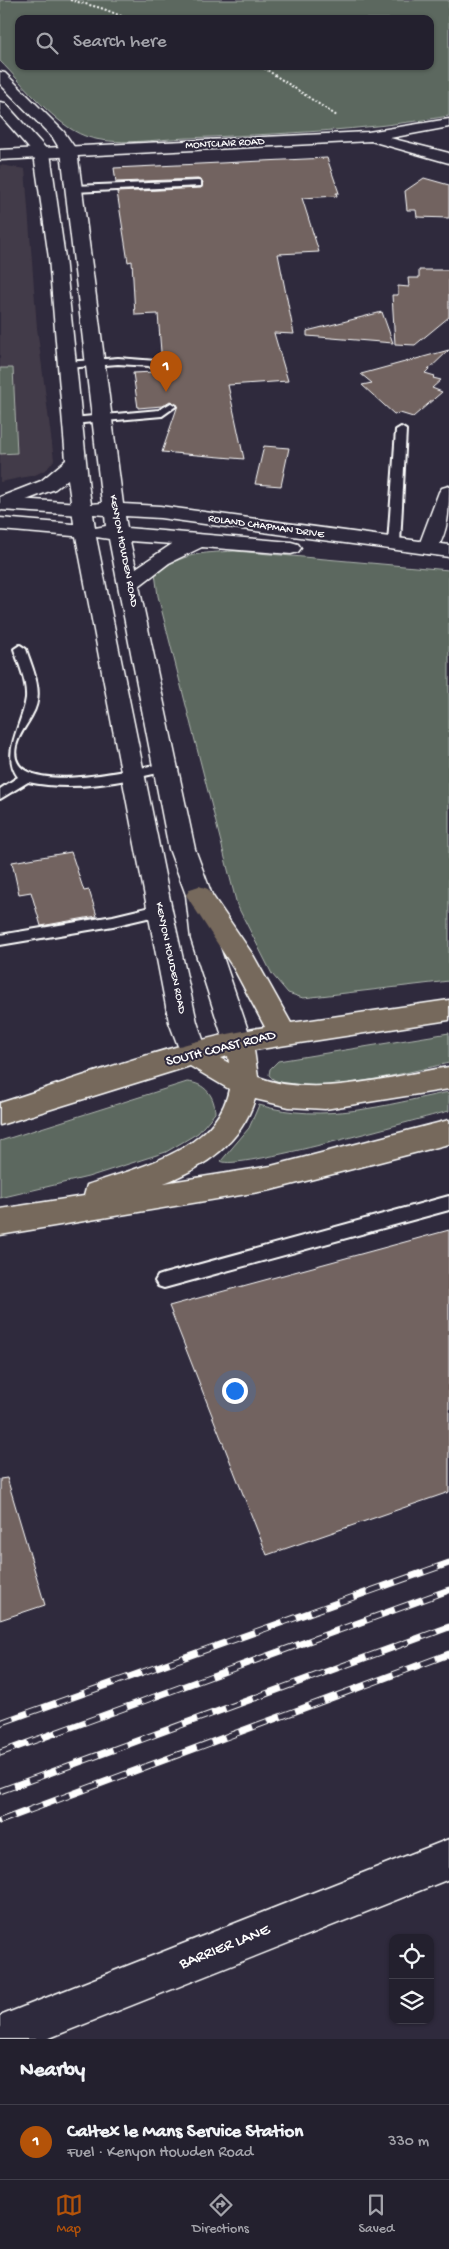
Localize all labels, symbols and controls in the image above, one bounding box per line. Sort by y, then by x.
search box [15,15,434,70]
icon: search [33,29,61,57]
text: Search here [73,31,167,54]
street label: MONTCLAIR ROAD [185,136,266,152]
pin: 1 [150,351,182,392]
street label: KENYON HOWDEN ROAD [106,494,140,609]
street label: ROLAND CHAPMAN DRIVE [207,513,326,541]
street label: KENYON HOWDEN ROAD [152,901,188,1016]
street label: SOUTH COAST ROAD [164,1027,278,1071]
your location [222,1378,248,1404]
street label: BARRIER LANE [176,1921,274,1975]
map controls [389,1934,434,2024]
button: locate [389,1934,434,1979]
button: layers [389,1979,434,2024]
text: Nearby [20,2059,85,2084]
text: Caltex le Mans Service Station [67,2121,303,2144]
text: 1 [33,2133,39,2152]
text: 330 m [388,2133,429,2152]
text: Fuel · Kenyon Howden Road [67,2144,253,2163]
tab: Map [55,2191,83,2238]
tab: Directions [192,2191,249,2238]
tab: Saved [358,2191,394,2238]

